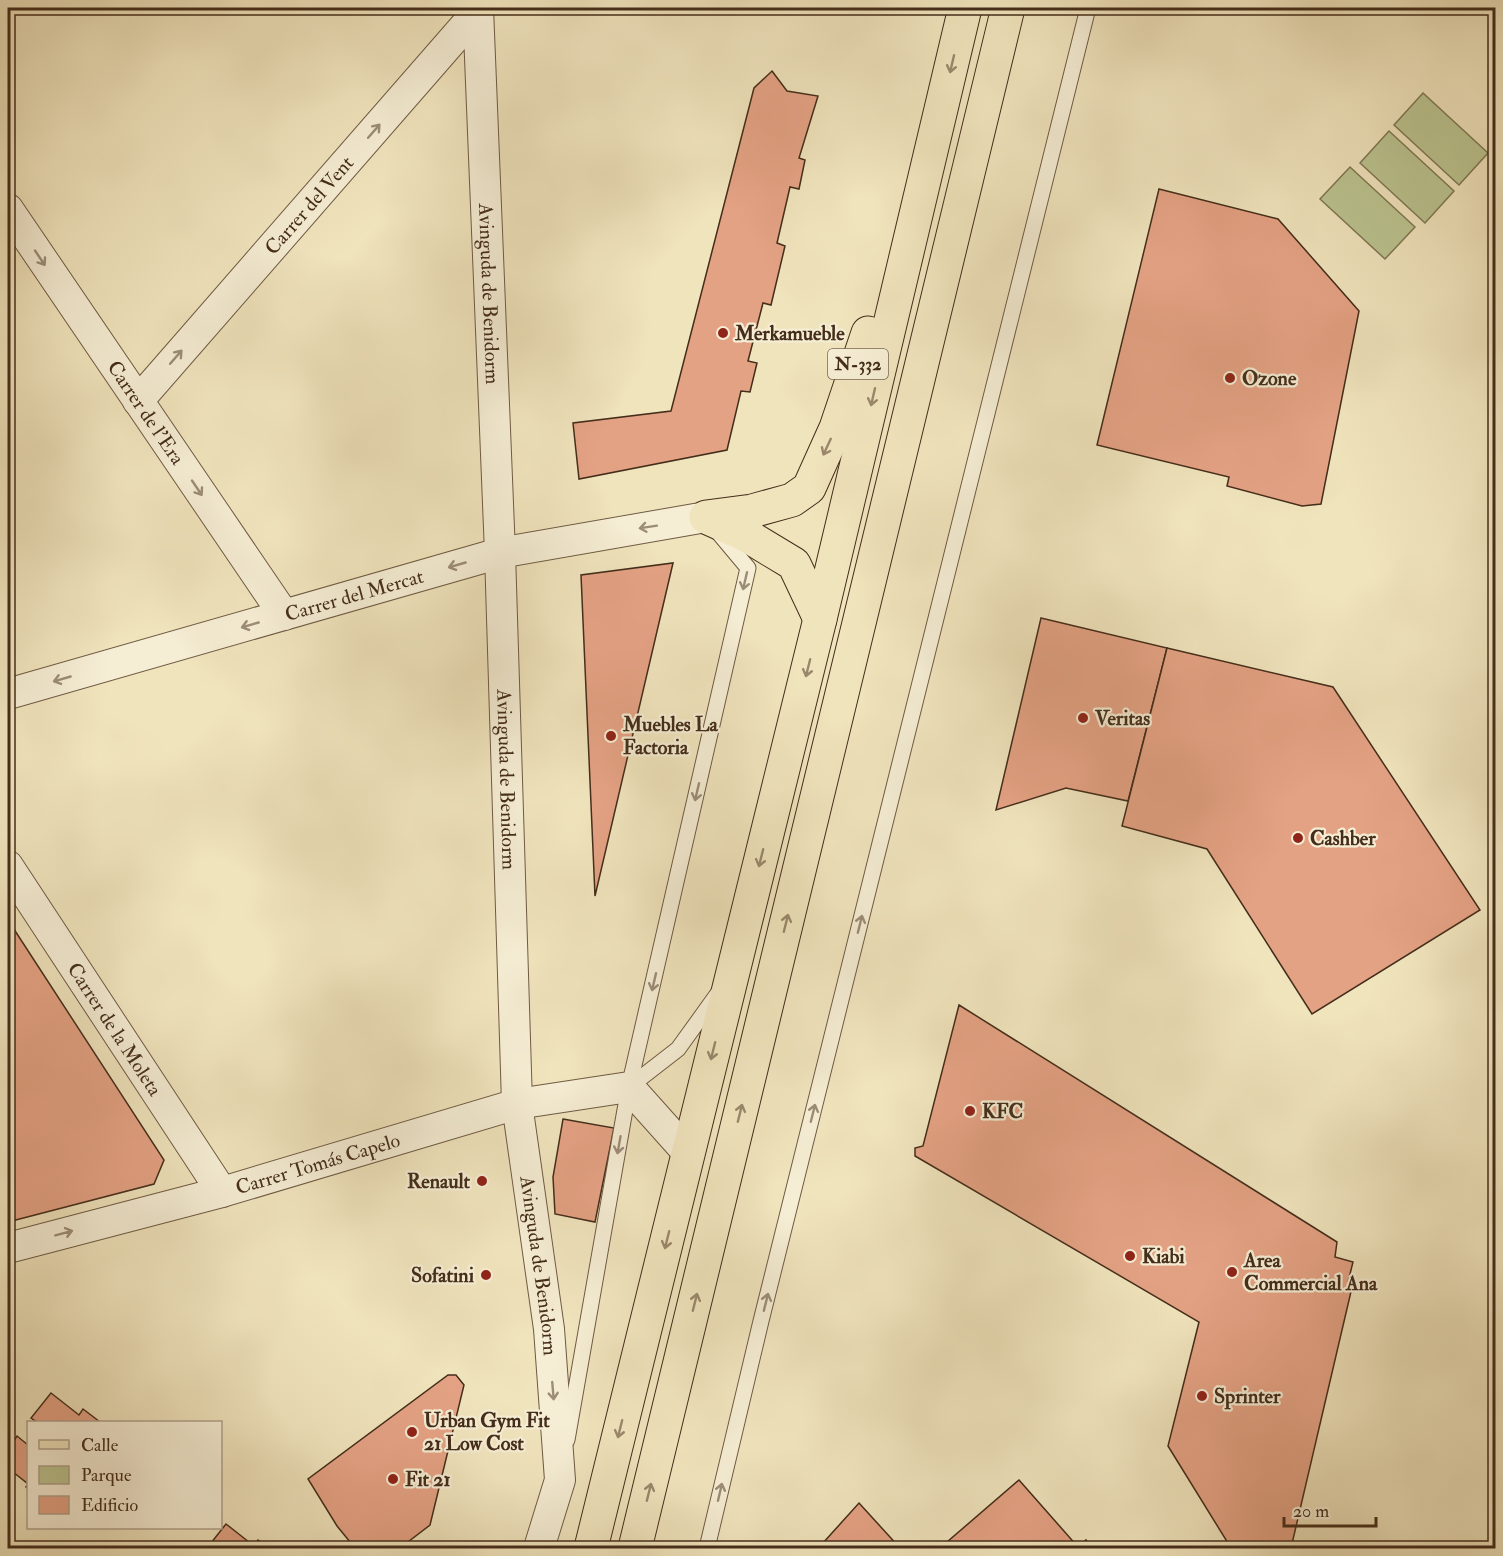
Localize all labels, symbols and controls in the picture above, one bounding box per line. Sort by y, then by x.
one-way arrow [945,55,957,74]
one-way arrow [367,124,381,139]
street label: Carrer del Vent [259,150,359,260]
street label: Avinguda de Benidorm [473,202,505,385]
one-way arrow [34,249,46,265]
place label: Merkamueble [734,321,845,346]
marker: Merkamueble [716,326,730,340]
one-way arrow [169,349,183,364]
road number: N-332 [828,349,888,379]
street label: Carrer de l’Era [102,356,191,470]
place label: Ozone [1242,366,1297,391]
marker: Ozone [1223,371,1237,385]
one-way arrow [866,387,878,406]
one-way arrow [821,438,833,456]
one-way arrow [191,480,203,496]
one-way arrow [639,521,659,532]
one-way arrow [448,560,467,571]
street label: Carrer del Mercat [282,563,427,627]
one-way arrow [739,571,750,590]
one-way arrow [241,620,260,631]
one-way arrow [801,659,813,678]
one-way arrow [53,674,72,685]
street label: Avinguda de Benidorm [491,688,522,871]
place label: Veritas [1094,706,1150,731]
marker: Veritas [1076,711,1090,725]
place label: Muebles La Factoria [622,712,718,760]
marker: Muebles La Factoria [604,729,618,743]
one-way arrow [691,781,702,801]
place label: Cashber [1310,826,1376,851]
marker: Cashber [1291,831,1305,845]
one-way arrow [754,848,766,867]
one-way arrow [781,914,793,933]
one-way arrow [855,914,867,933]
street label: Carrer de la Moleta [62,958,168,1101]
one-way arrow [647,972,659,991]
one-way arrow [707,1041,719,1060]
place label: KFC [982,1099,1023,1124]
one-way arrow [735,1103,747,1122]
one-way arrow [808,1104,819,1123]
marker: KFC [963,1104,977,1118]
street label: Carrer Tomás Capelo [233,1128,403,1200]
one-way arrow [613,1135,624,1154]
place label: Renault [407,1169,471,1194]
street label: Avinguda de Benidorm [514,1173,563,1357]
marker: Renault [475,1174,489,1188]
one-way arrow [54,1227,73,1239]
one-way arrow [660,1230,672,1249]
place label: Kiabi [1142,1244,1185,1269]
place label: Area Commercial Ana [1243,1248,1378,1296]
marker: Kiabi [1123,1249,1137,1263]
place label: Sofatini [411,1263,475,1288]
marker: Area Commercial Ana [1225,1265,1239,1279]
marker: Sofatini [479,1268,493,1282]
one-way arrow [689,1293,701,1312]
one-way arrow [760,1293,772,1312]
one-way arrow [548,1380,559,1400]
place label: Sprinter [1214,1384,1281,1410]
marker: Sprinter [1195,1389,1209,1403]
place label: Urban Gym Fit 21 Low Cost [424,1408,550,1456]
one-way arrow [614,1420,626,1439]
legend [27,1421,222,1529]
marker: Urban Gym Fit 21 Low Cost [405,1425,419,1439]
text: Calle [81,1434,119,1457]
text: Parque [81,1464,132,1487]
place label: Fit 21 [405,1467,451,1492]
marker: Fit 21 [386,1472,400,1486]
one-way arrow [643,1482,655,1501]
one-way arrow [715,1482,727,1501]
scale bar [1284,1490,1376,1528]
text: Edificio [81,1494,138,1517]
text: 20 m [1293,1500,1329,1523]

